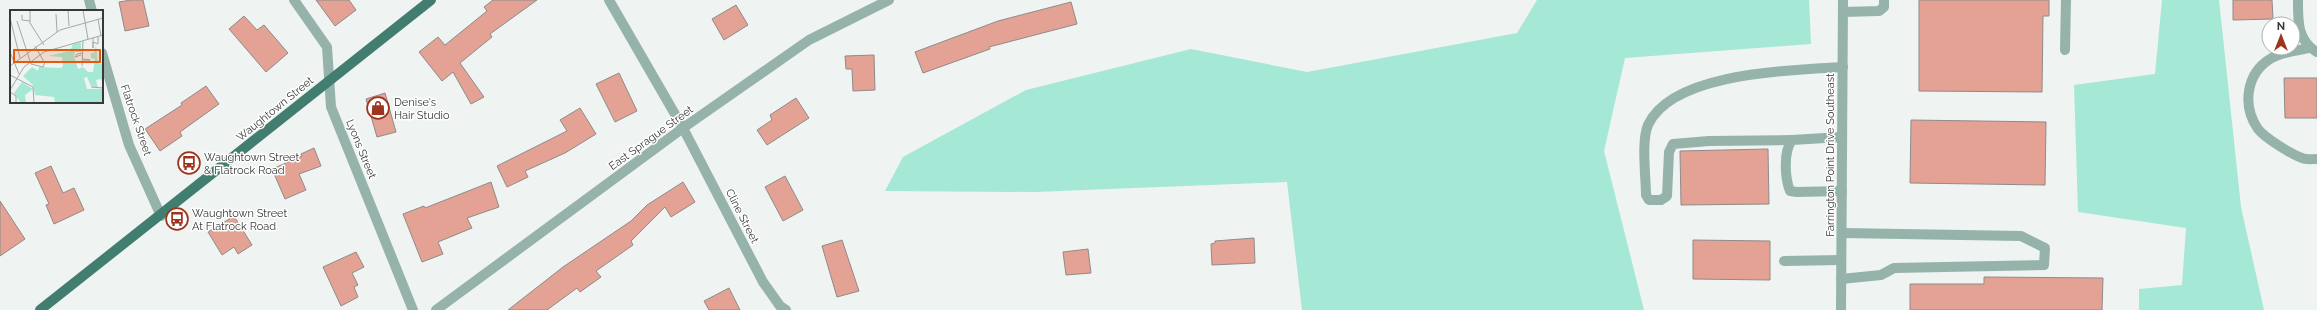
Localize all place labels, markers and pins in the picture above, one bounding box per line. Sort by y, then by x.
shop icon: Denise's Hair Studio [365,95,391,121]
place label: Denise's Hair Studio [394,96,450,122]
bus stop icon: Waughtown Street & Flatrock Road [176,150,202,176]
place label: Waughtown Street & Flatrock Road [204,151,300,177]
bus stop icon: Waughtown Street At Flatrock Road [164,206,190,232]
place label: Waughtown Street At Flatrock Road [192,207,288,233]

